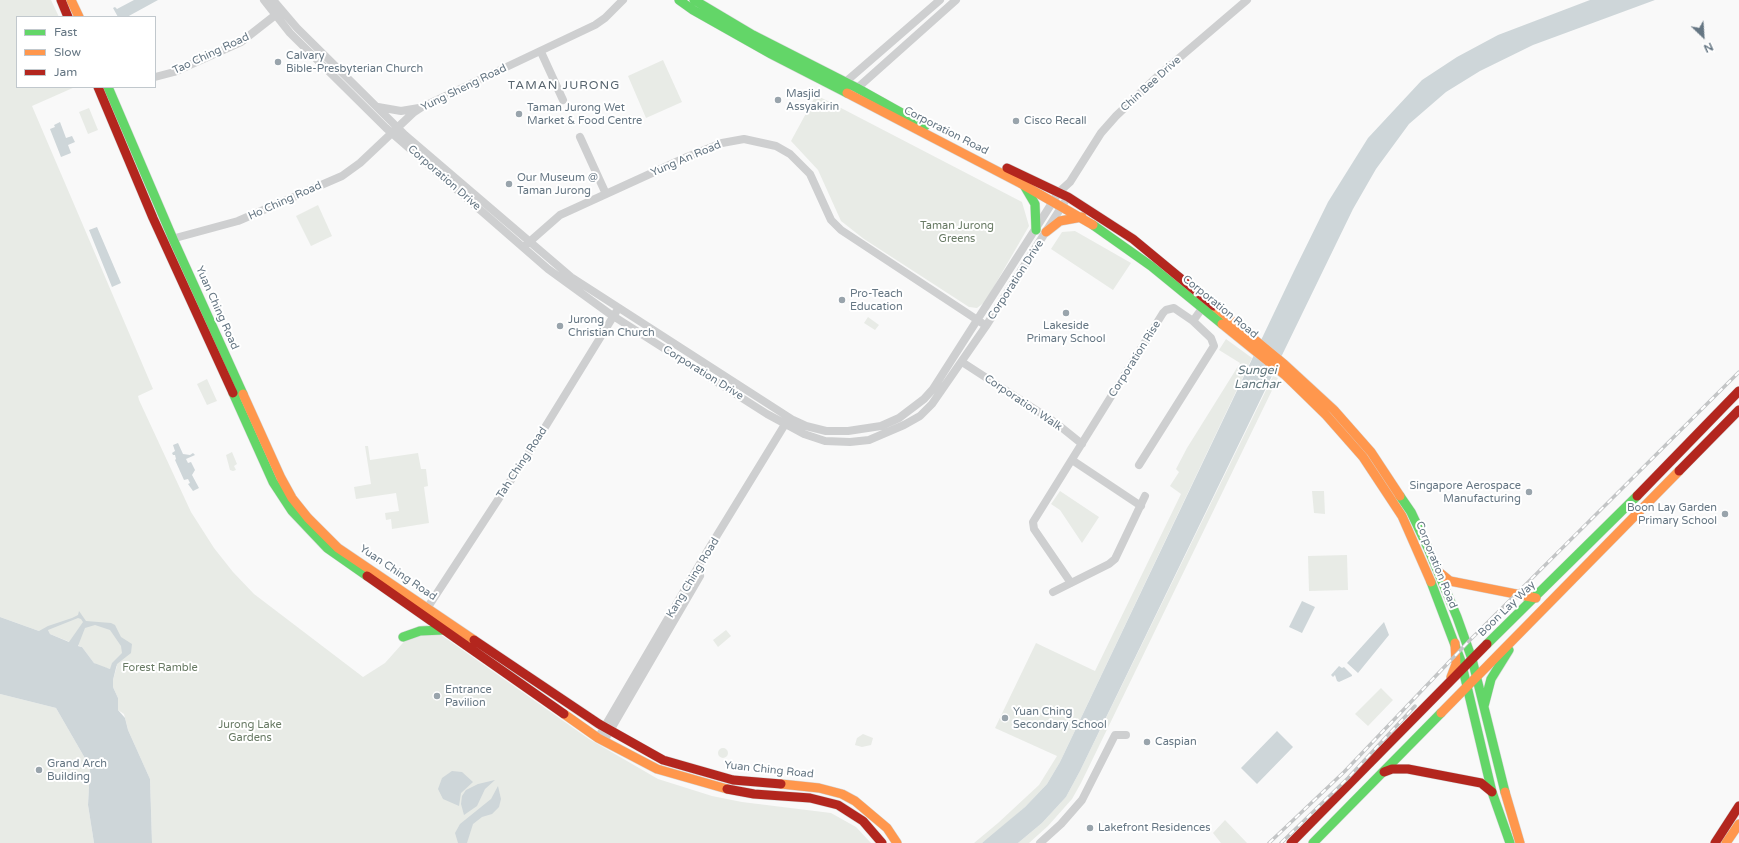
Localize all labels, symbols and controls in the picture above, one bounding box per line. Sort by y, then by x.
legend [16,16,156,88]
north arrow [1683,16,1723,56]
text: Fast [54,25,77,39]
street label: Tao Ching Road [171,31,251,77]
text: N [1702,40,1715,55]
text: Slow [54,45,81,59]
place label: Calvary Bible-Presbyterian Church [286,49,423,75]
street label: Chin Bee Drive [1118,53,1184,115]
marker: Calvary Bible-Presbyterian Church [273,57,283,67]
street label: Yung Sheng Road [419,62,509,114]
text: Jam [54,65,77,79]
district label: TAMAN JURONG [508,79,620,93]
place label: Masjid Assyakirin [786,87,839,113]
marker: Masjid Assyakirin [773,95,783,105]
place label: Taman Jurong Wet Market & Food Centre [527,101,642,127]
street label: Corporation Road [902,104,990,158]
marker: Taman Jurong Wet Market & Food Centre [514,109,524,119]
place label: Cisco Recall [1024,114,1087,128]
marker: Cisco Recall [1011,116,1021,126]
street label: Yung An Road [649,138,723,180]
street label: Corporation Drive [405,143,483,213]
place label: Our Museum @ Taman Jurong [517,171,598,197]
street label: Ho Ching Road [246,179,324,223]
marker: Our Museum @ Taman Jurong [504,179,514,189]
park label: Taman Jurong Greens [920,219,994,245]
street label: Corporation Drive [985,238,1047,322]
street label: Yuan Ching Road [193,264,241,352]
street label: Corporation Road [1180,273,1260,341]
place label: Pro-Teach Education [850,287,903,313]
marker: Pro-Teach Education [837,295,847,305]
marker: Lakeside Primary School [1061,308,1071,318]
place label: Jurong Christian Church [568,313,655,339]
street label: Corporation Rise [1106,318,1164,400]
place label: Lakeside Primary School [1027,319,1105,345]
marker: Jurong Christian Church [555,321,565,331]
street label: Corporation Drive [660,343,746,403]
water label: Sungei Lanchar [1234,364,1280,392]
street label: Corporation Walk [982,372,1064,434]
street label: Tah Ching Road [494,425,550,501]
place label: Singapore Aerospace Manufacturing [1410,479,1521,505]
marker: Singapore Aerospace Manufacturing [1524,487,1534,497]
place label: Boon Lay Garden Primary School [1627,501,1717,527]
marker: Boon Lay Garden Primary School [1720,509,1730,519]
street label: Corporation Road [1412,519,1460,611]
street label: Kang Ching Road [664,535,722,621]
street label: Yuan Ching Road [357,542,439,604]
street label: Boon Lay Way [1476,578,1538,640]
park label: Forest Ramble [122,661,198,675]
place label: Entrance Pavilion [445,683,492,709]
marker: Entrance Pavilion [432,691,442,701]
place label: Yuan Ching Secondary School [1013,705,1107,731]
marker: Yuan Ching Secondary School [1000,713,1010,723]
park label: Jurong Lake Gardens [218,718,282,744]
place label: Caspian [1155,735,1197,749]
marker: Caspian [1142,737,1152,747]
place label: Grand Arch Building [47,757,107,783]
street label: Yuan Ching Road [724,759,814,781]
marker: Grand Arch Building [34,765,44,775]
place label: Lakefront Residences [1098,821,1210,835]
marker: Lakefront Residences [1085,823,1095,833]

